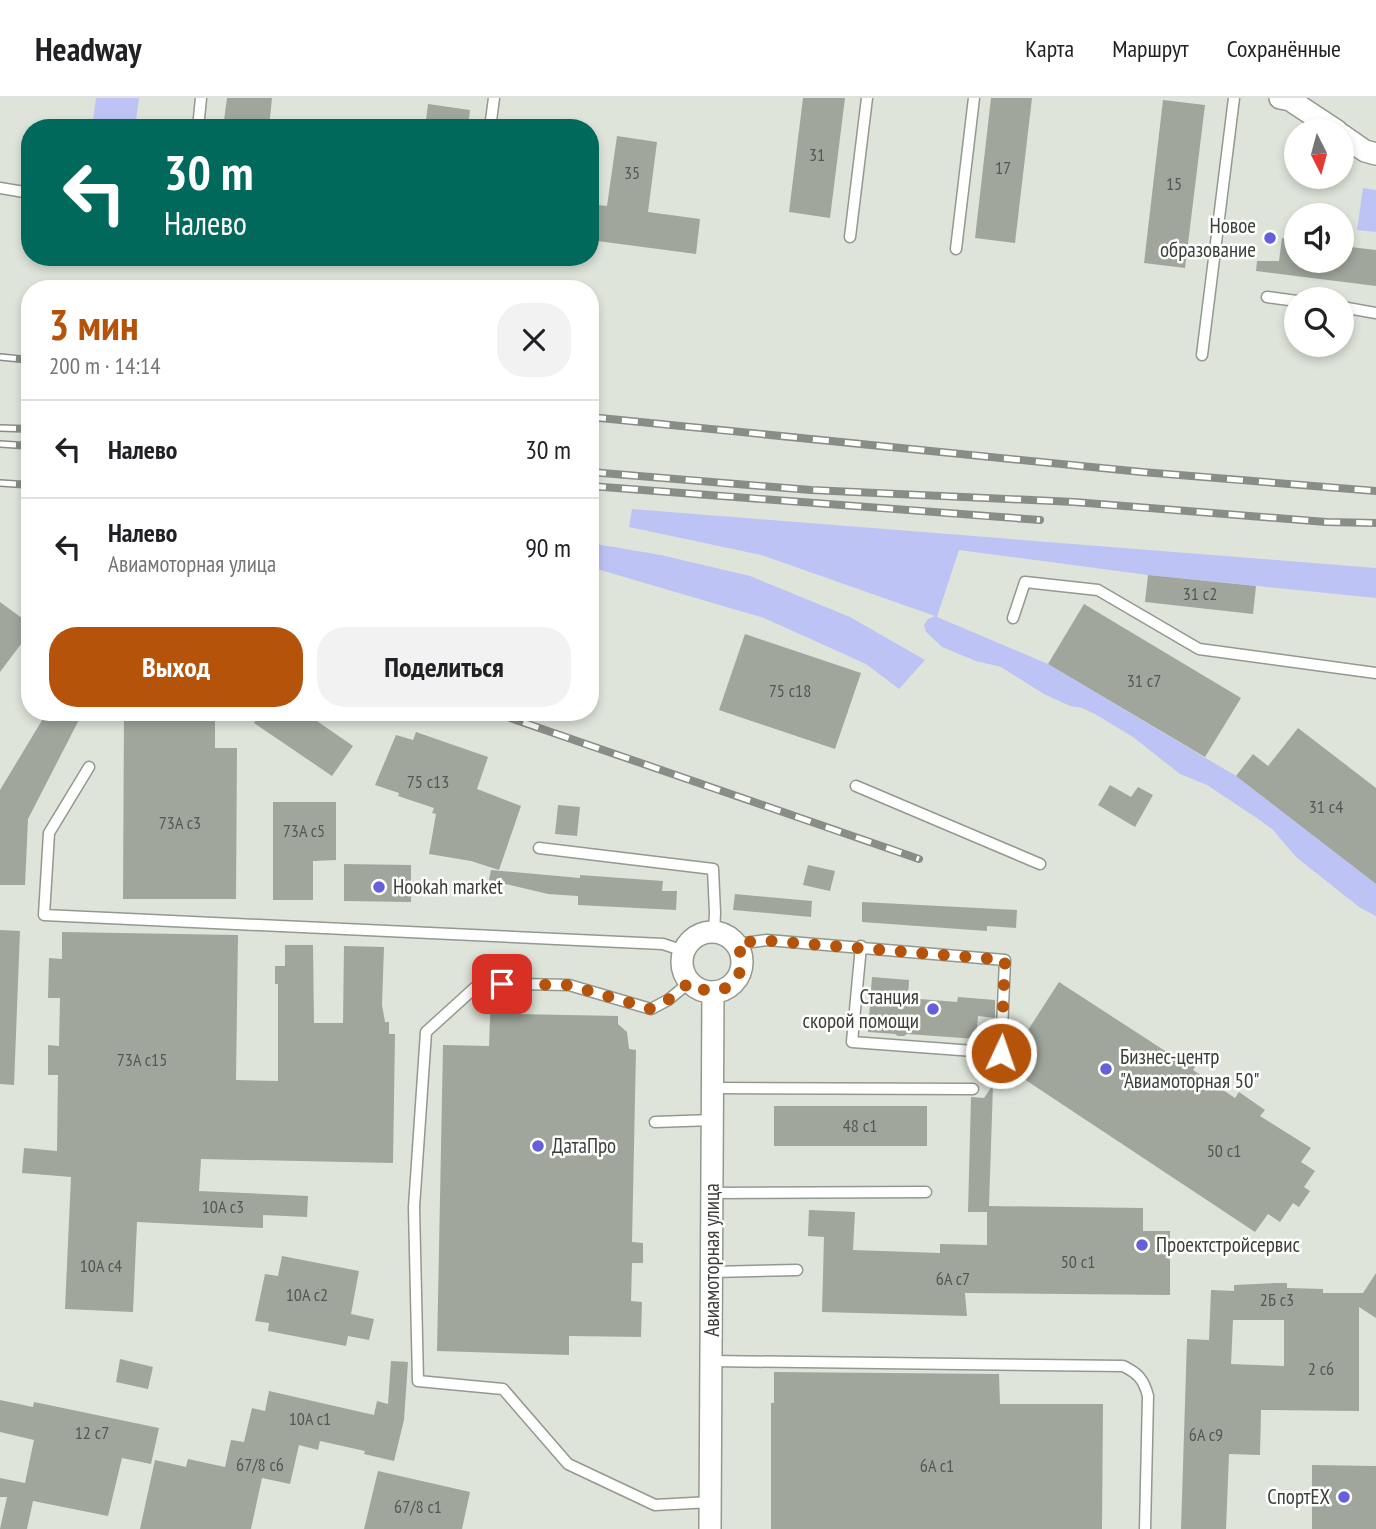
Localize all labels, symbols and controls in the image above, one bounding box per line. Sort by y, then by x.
text: Headway [35,27,142,70]
text: Карта [1025,33,1074,64]
text: Маршрут [1112,33,1189,64]
text: Сохранённые [1227,33,1341,64]
north arrow [1284,119,1354,189]
map controls [1284,119,1354,357]
text: 30 m [164,140,253,204]
house number: 31 [809,143,825,166]
icon: left [49,147,140,238]
house number: 17 [995,156,1011,179]
house number: 35 [624,161,640,184]
house number: 15 [1166,172,1182,195]
text: Налево [164,202,247,244]
button: sound [1284,203,1354,273]
place label: Новое образование [1160,212,1256,263]
marker: Новое образование [1262,230,1278,246]
button: search [1284,287,1354,357]
text: 3 мин [49,297,139,352]
button: close [497,303,571,377]
text: 200 m · 14:14 [49,351,161,380]
icon: left [49,430,87,468]
text: Налево [108,433,177,466]
text: 30 m [525,433,571,466]
text: Налево [108,516,177,549]
icon: left [49,528,87,566]
text: 90 m [525,531,571,564]
text: Авиамоторная улица [108,549,276,578]
house number: 31 с2 [1183,582,1217,605]
button: Выход [49,627,303,707]
button: Поделиться [317,627,571,707]
house number: 31 с7 [1127,669,1161,692]
house number: 75 с18 [769,679,811,702]
house number: 75 с13 [407,770,449,793]
house number: 31 с4 [1309,795,1343,818]
house number: 73А с3 [159,811,201,834]
house number: 73А с5 [283,819,325,842]
place label: Hookah market [393,873,503,900]
marker: Hookah market [371,879,387,895]
pin [472,954,532,1014]
icon: arrive [483,965,521,1003]
place label: Станция скорой помощи [802,983,919,1034]
marker: Станция скорой помощи [925,1001,941,1017]
position arrow [964,1016,1038,1090]
place label: Бизнес-центр "Авиамоторная 50" [1120,1043,1259,1094]
house number: 73А с15 [117,1048,167,1071]
marker: Бизнес-центр "Авиамоторная 50" [1098,1061,1114,1077]
house number: 48 с1 [843,1114,877,1137]
place label: ДатаПро [552,1132,616,1159]
marker: ДатаПро [530,1138,546,1154]
house number: 50 с1 [1207,1139,1241,1162]
street label: Авиамоторная улица [698,1183,725,1337]
house number: 10А с3 [202,1195,244,1218]
place label: Проектстройсервис [1156,1231,1301,1258]
marker: Проектстройсервис [1134,1237,1150,1253]
house number: 50 с1 [1061,1250,1095,1273]
house number: 10А с4 [80,1254,122,1277]
house number: 6А с7 [936,1267,970,1290]
house number: 10А с2 [286,1283,328,1306]
house number: 2Б с3 [1260,1288,1294,1311]
house number: 2 с6 [1308,1357,1334,1380]
house number: 10А с1 [289,1407,331,1430]
house number: 12 с7 [75,1421,109,1444]
house number: 6А с9 [1189,1423,1223,1446]
house number: 67/8 с6 [236,1453,284,1476]
house number: 6А с1 [920,1454,954,1477]
place label: СпортEX [1267,1483,1330,1510]
marker: СпортEX [1336,1489,1352,1505]
house number: 67/8 с1 [394,1495,442,1518]

